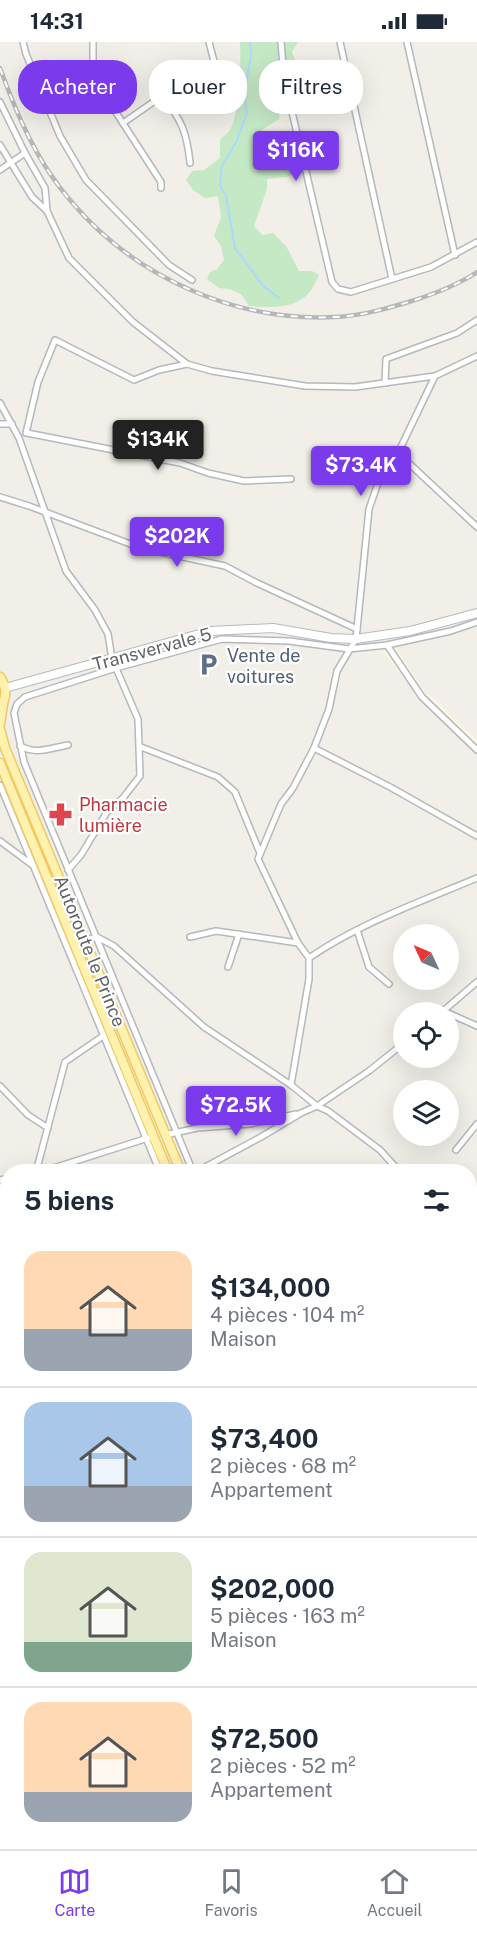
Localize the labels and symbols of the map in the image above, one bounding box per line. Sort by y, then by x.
pin: $116K [254,131,338,182]
pin: $134K [116,420,200,471]
pin: $73.4K [312,446,410,497]
pin: $202K [135,517,219,568]
street label: Transvervale 5 [90,623,214,675]
place label: Vente de voitures [227,645,300,687]
parking icon: Vente de voitures [196,652,222,678]
place label: Pharmacie lumière [79,794,168,836]
pharmacy icon: Pharmacie lumière [48,801,74,827]
street label: Autoroute le Prince [50,872,130,1030]
north arrow [393,924,459,990]
pin: $72.5K [187,1086,285,1137]

